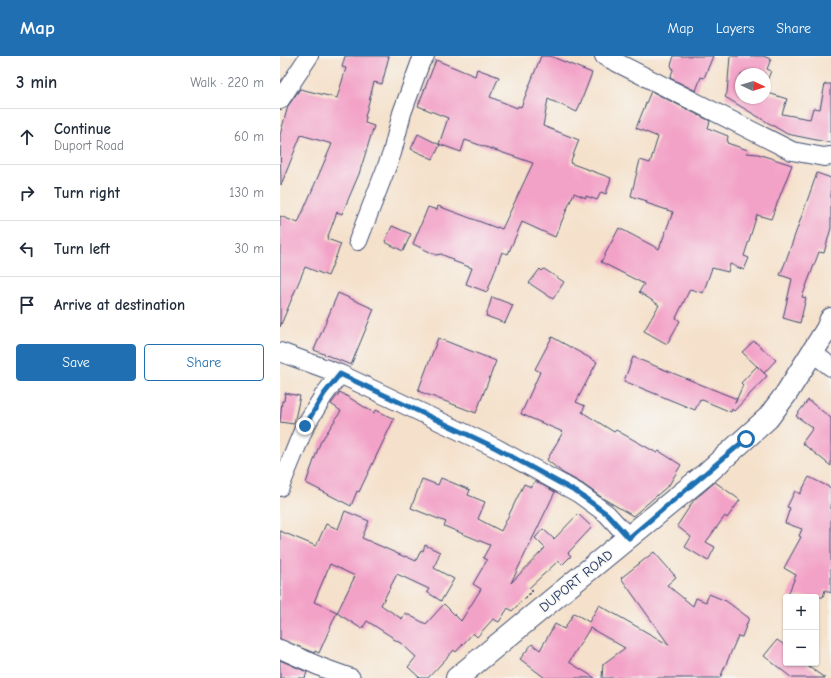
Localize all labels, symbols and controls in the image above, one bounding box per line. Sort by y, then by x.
text: Map [20,17,55,39]
text: Map [667,20,694,37]
text: Layers [716,20,754,37]
text: Share [776,20,811,37]
north arrow [735,68,771,104]
text: 3 min [16,73,57,92]
text: Walk · 220 m [190,75,264,90]
text: Continue [54,120,111,138]
icon: ahead [16,126,38,148]
text: 60 m [234,129,264,144]
text: Duport Road [54,138,124,153]
icon: right [16,182,38,204]
text: Turn right [54,184,120,202]
text: 130 m [229,185,264,200]
icon: left [16,238,38,260]
text: Turn left [54,240,110,258]
text: 30 m [234,241,264,256]
icon: arrive [16,294,38,316]
text: Arrive at destination [54,296,185,314]
button: Save [16,344,136,381]
button: Share [144,344,264,381]
route end [296,417,314,435]
route start [737,430,755,448]
street label: DUPORT ROAD [536,546,616,616]
map controls [783,594,819,666]
button: + [783,594,819,630]
button: − [783,630,819,666]

